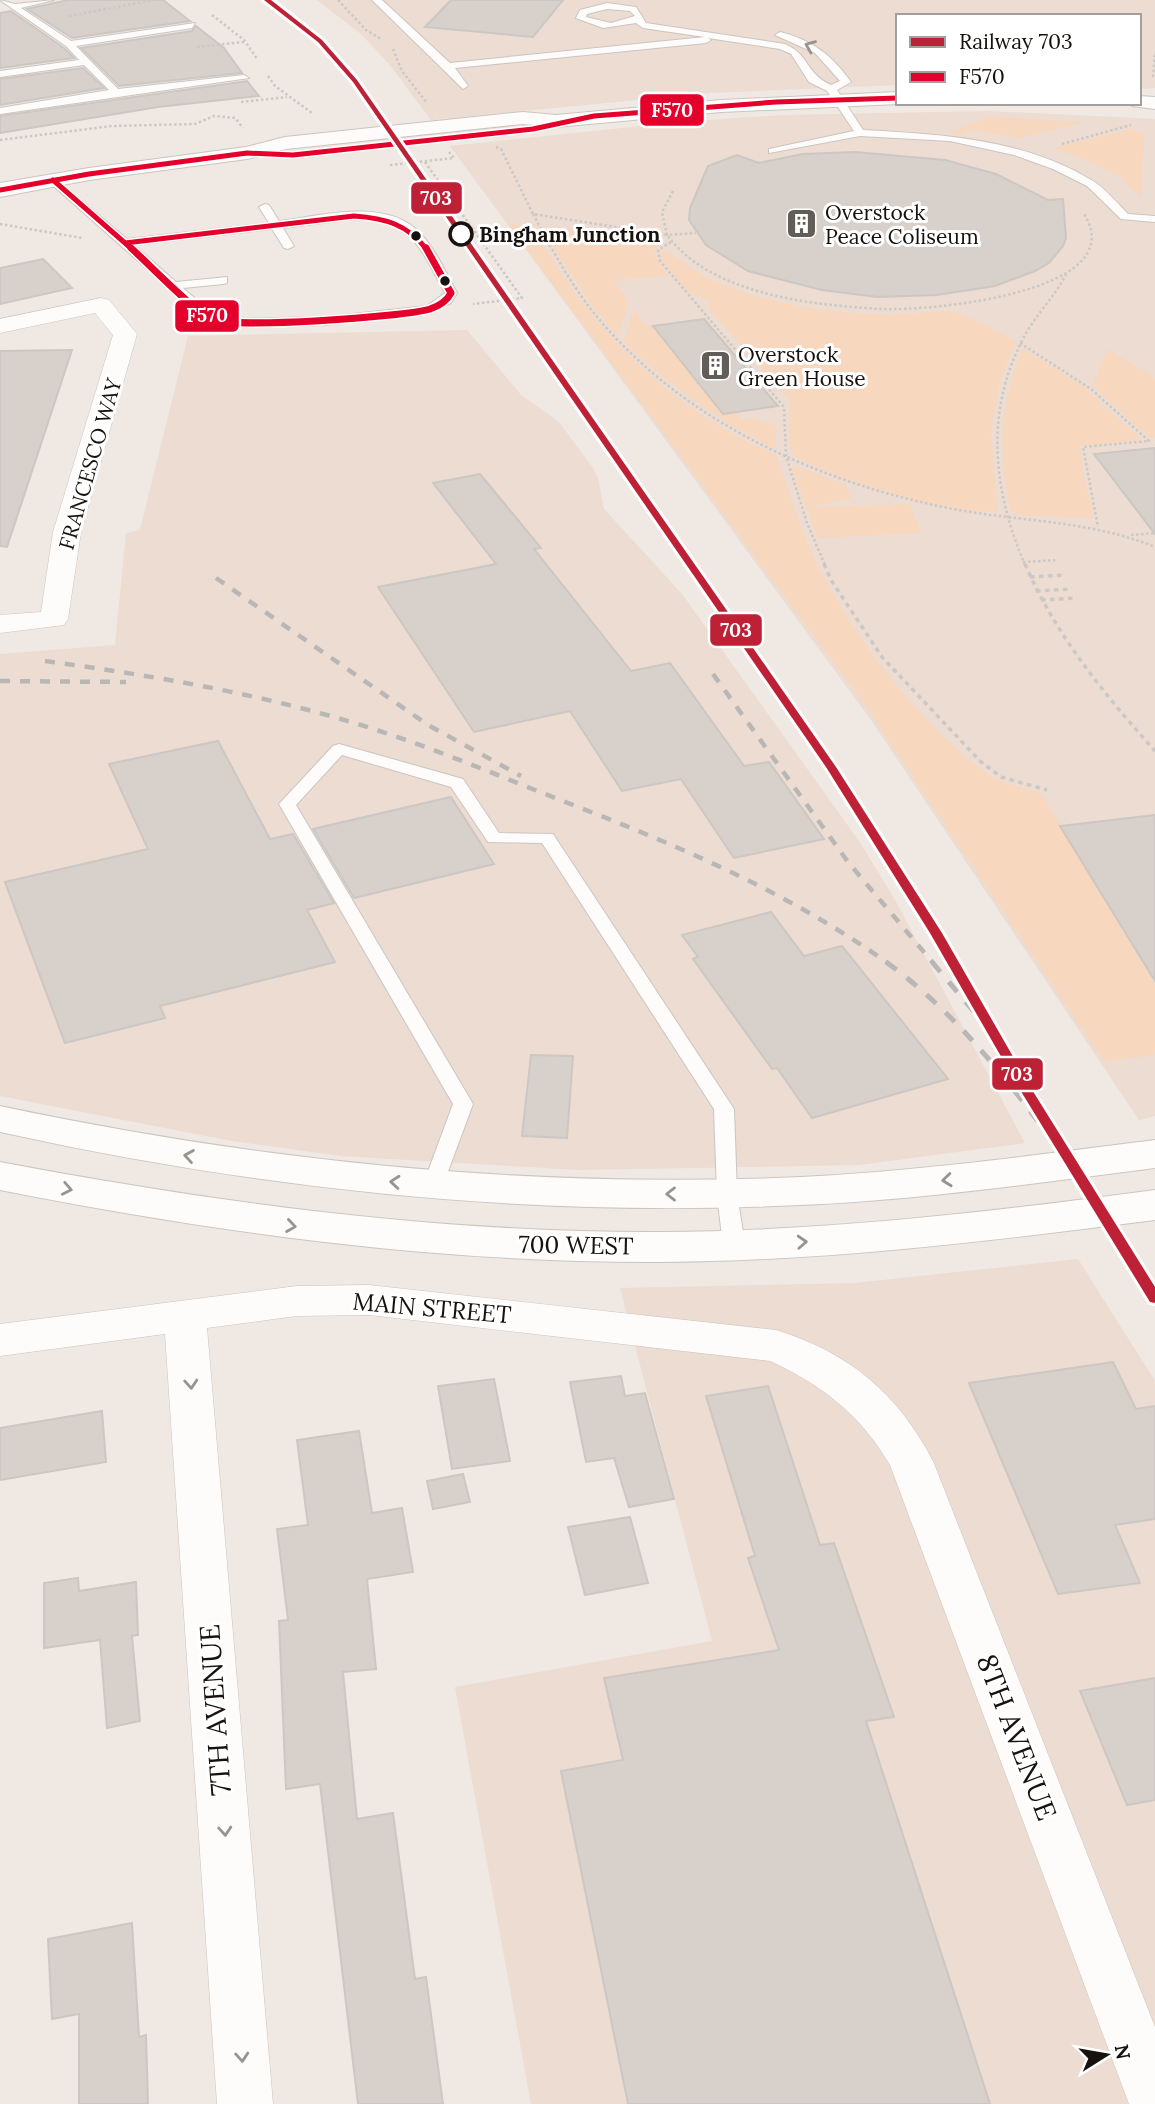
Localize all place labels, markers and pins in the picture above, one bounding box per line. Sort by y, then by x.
place label: Overstock Peace Coliseum [825,199,979,250]
building icon: Overstock Peace Coliseum [785,207,819,241]
place label: Bingham Junction [479,221,660,248]
marker: Bingham Junction [449,222,473,246]
unlabelled marker [409,229,423,243]
unlabelled marker [438,274,452,288]
place label: Overstock Green House [738,341,866,392]
building icon: Overstock Green House [698,349,732,383]

